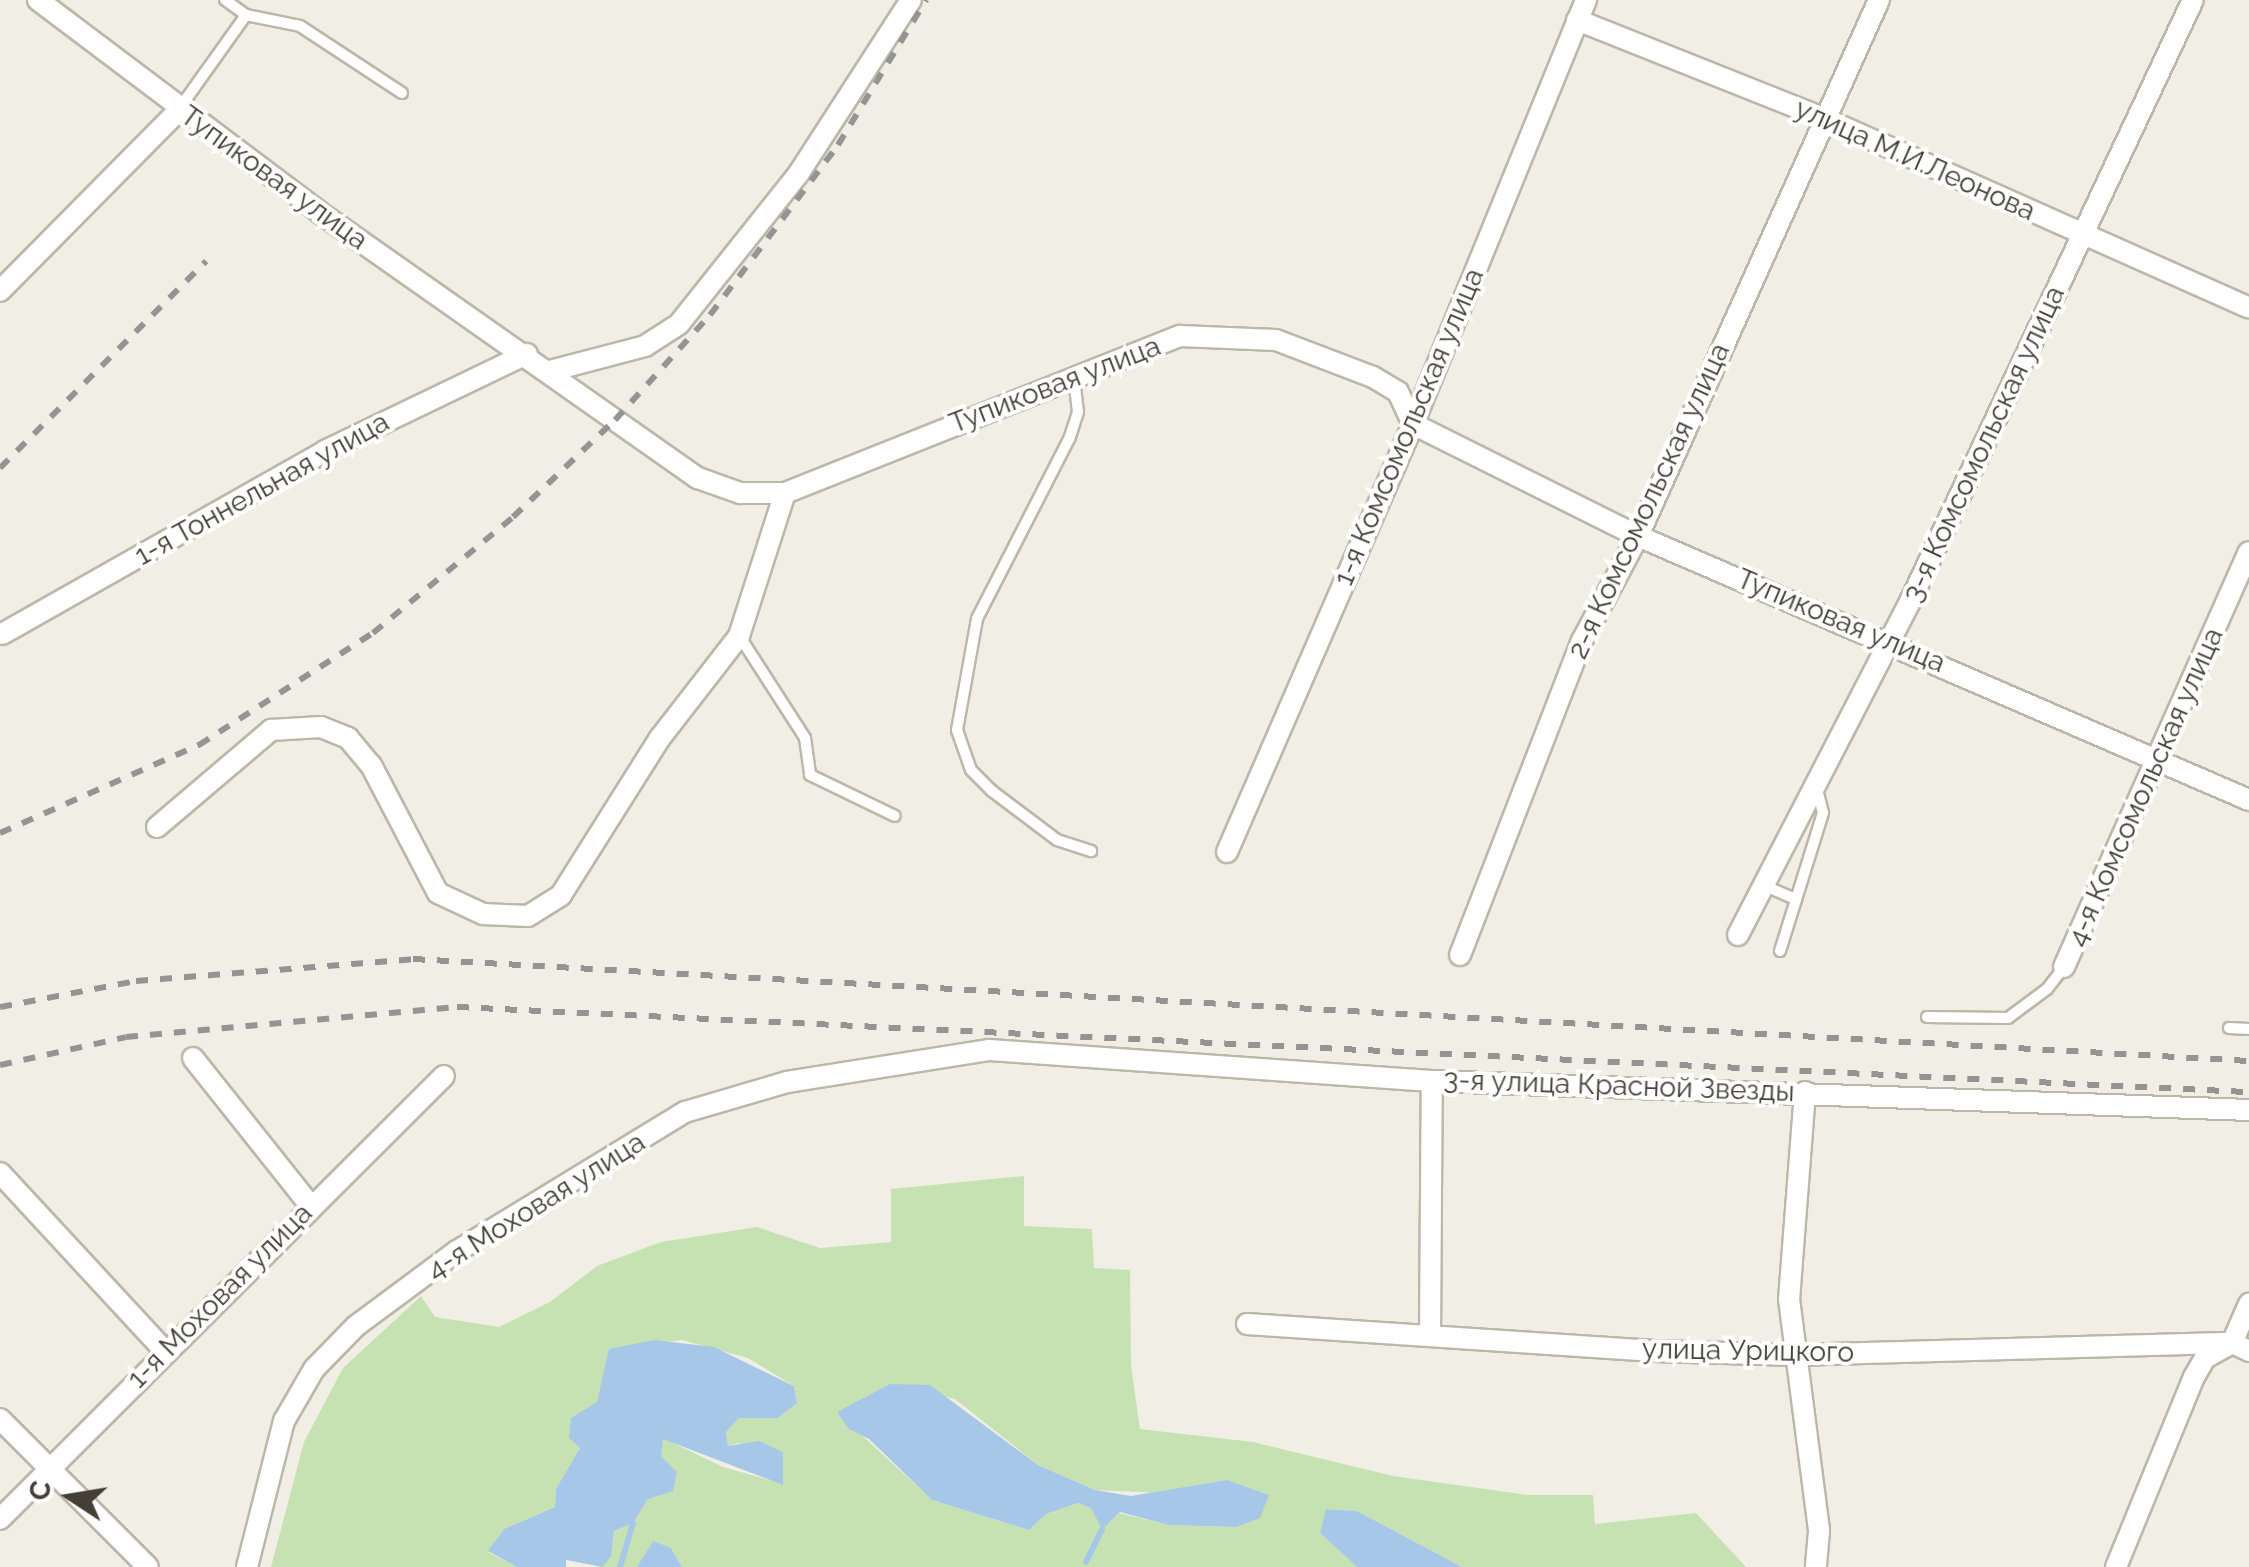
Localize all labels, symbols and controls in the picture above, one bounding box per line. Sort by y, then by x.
street label: улица М.И.Леонова [1790,92,2040,228]
street label: Тупиковая улица [173,99,375,257]
street label: 1-я Комсомольская улица [1327,263,1491,591]
street label: 3-я Комсомольская улица [1896,280,2072,608]
street label: Тупиковая улица [944,329,1166,441]
street label: 2-я Комсомольская улица [1561,338,1737,664]
street label: 1-я Тоннельная улица [128,405,396,573]
street label: Тупиковая улица [1731,562,1951,680]
street label: 4-я Комсомольская улица [2059,622,2231,952]
street label: 3-я улица Красной Звезды [1443,1063,1795,1109]
street label: 4-я Моховая улица [420,1125,652,1287]
street label: 1-я Моховая улица [120,1196,320,1396]
street label: улица Урицкого [1642,1332,1854,1370]
north arrow [20,1447,120,1547]
text: С [22,1478,58,1503]

